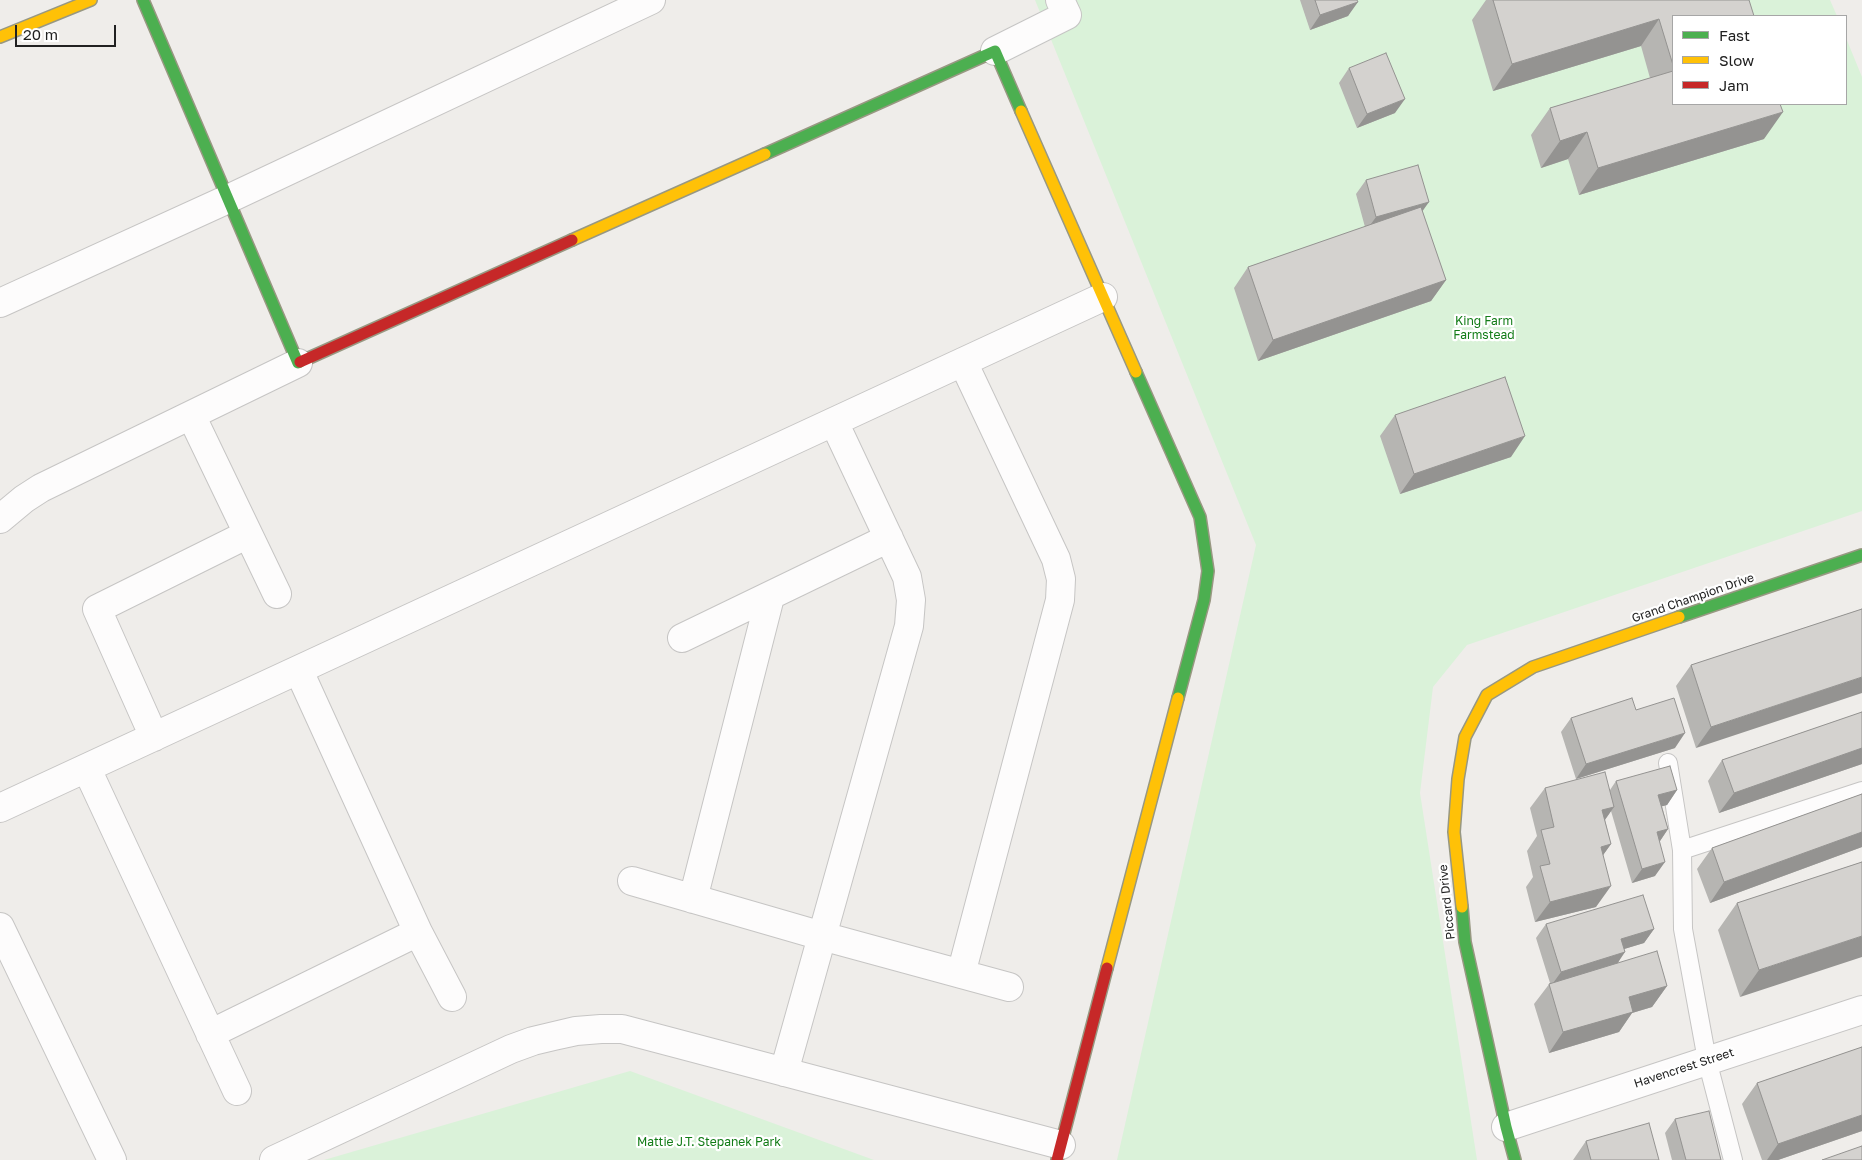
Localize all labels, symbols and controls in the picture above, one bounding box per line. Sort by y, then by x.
scale bar [18,15,119,47]
legend [1672,15,1847,105]
text: 20 m [23,25,58,43]
text: Fast [1719,26,1750,44]
text: Slow [1719,51,1754,69]
text: Jam [1719,76,1749,94]
park label: King Farm Farmstead [1453,314,1515,342]
street label: Grand Champion Drive [1630,570,1756,626]
street label: Piccard Drive [1436,864,1458,940]
street label: Havencrest Street [1632,1045,1736,1091]
park label: Mattie J.T. Stepanek Park [637,1135,781,1149]

